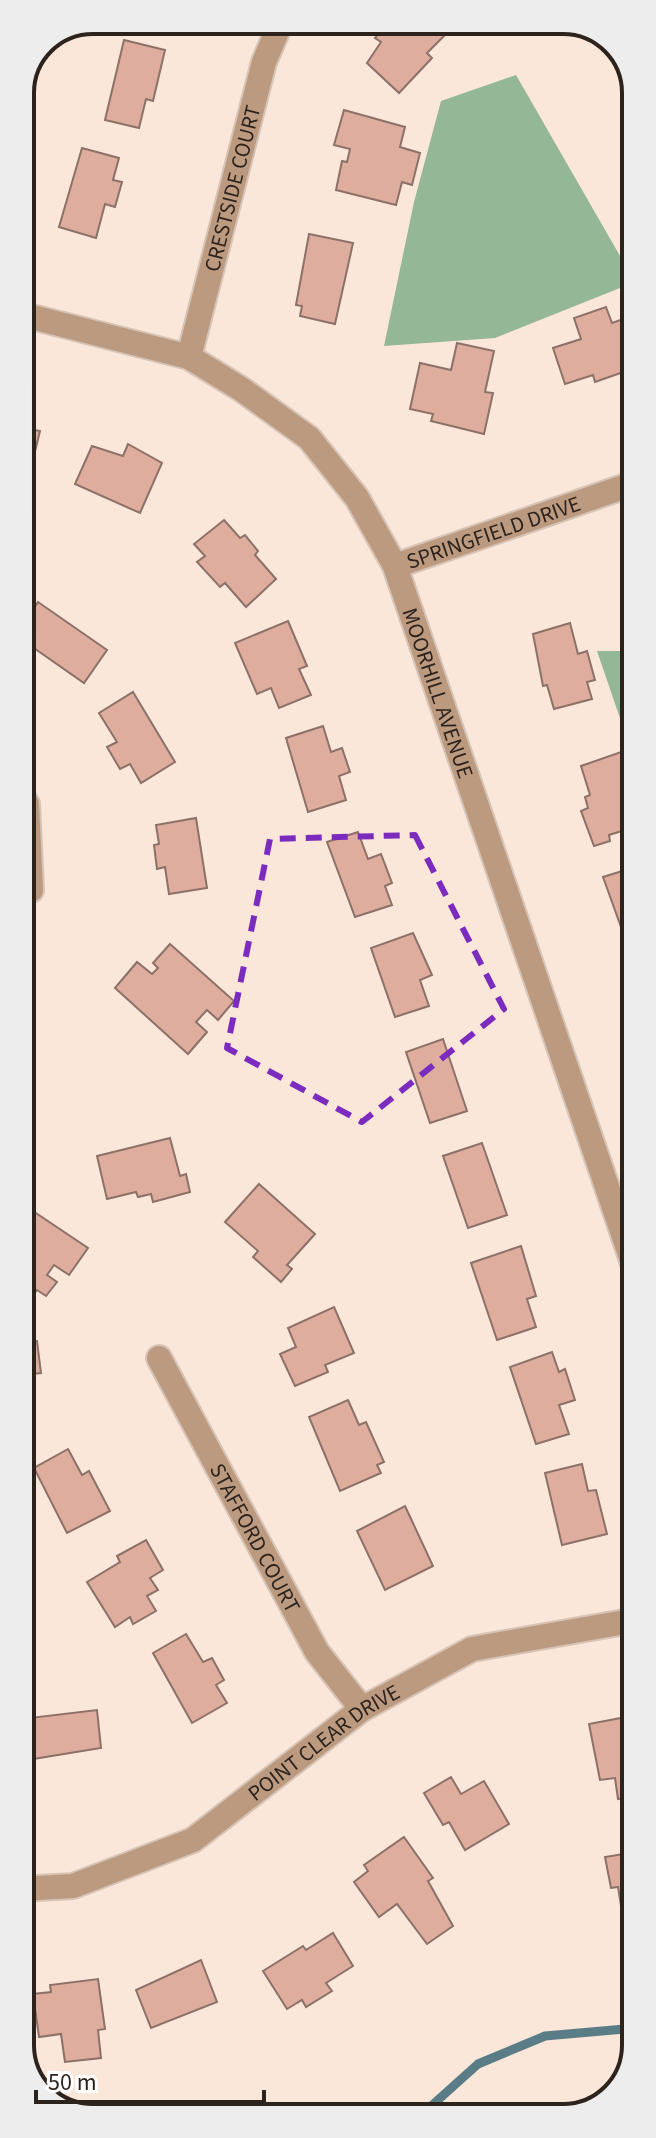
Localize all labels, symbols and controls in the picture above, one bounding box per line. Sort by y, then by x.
street label: CRESTSIDE COURT [196,102,269,275]
street label: SPRINGFIELD DRIVE [402,488,585,578]
street label: MOORHILL AVENUE [393,604,481,783]
street label: STAFFORD COURT [201,1458,308,1619]
street label: POINT CLEAR DRIVE [241,1676,406,1809]
scale bar [36,2054,264,2104]
text: 50 m [48,2065,97,2100]

